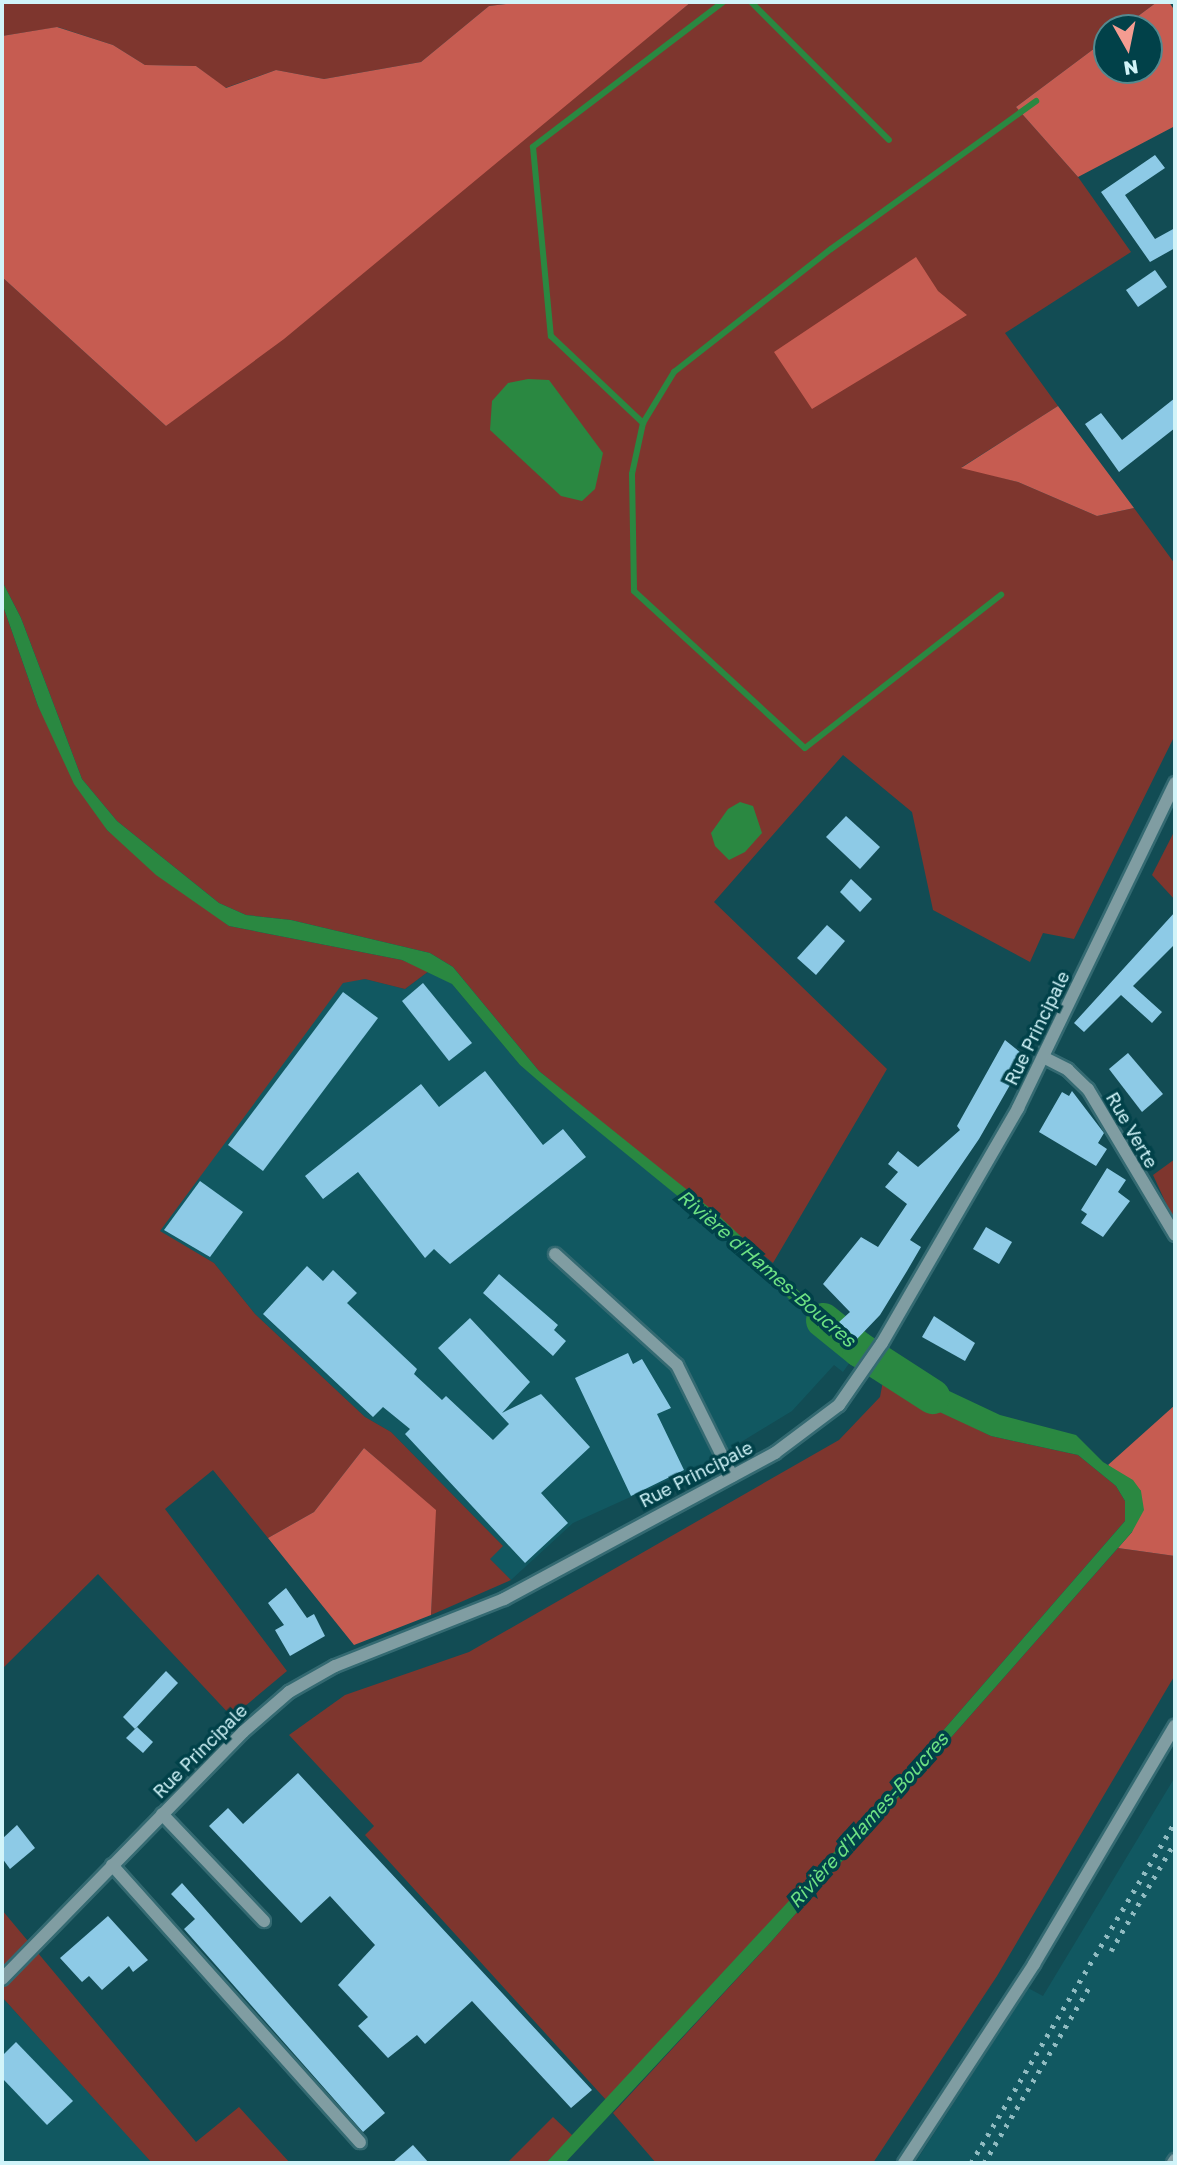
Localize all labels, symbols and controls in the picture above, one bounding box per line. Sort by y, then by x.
north arrow [1093,14,1163,84]
text: N [1122,56,1140,81]
street label: Rue Principale [1000,967,1074,1089]
street label: Rue Verte [1102,1088,1162,1172]
water label: Rivière d'Hames-Boucres [673,1185,861,1351]
street label: Rue Principale [636,1436,756,1512]
street label: Rue Principale [148,1699,252,1803]
water label: Rivière d'Hames-Boucres [783,1728,953,1912]

